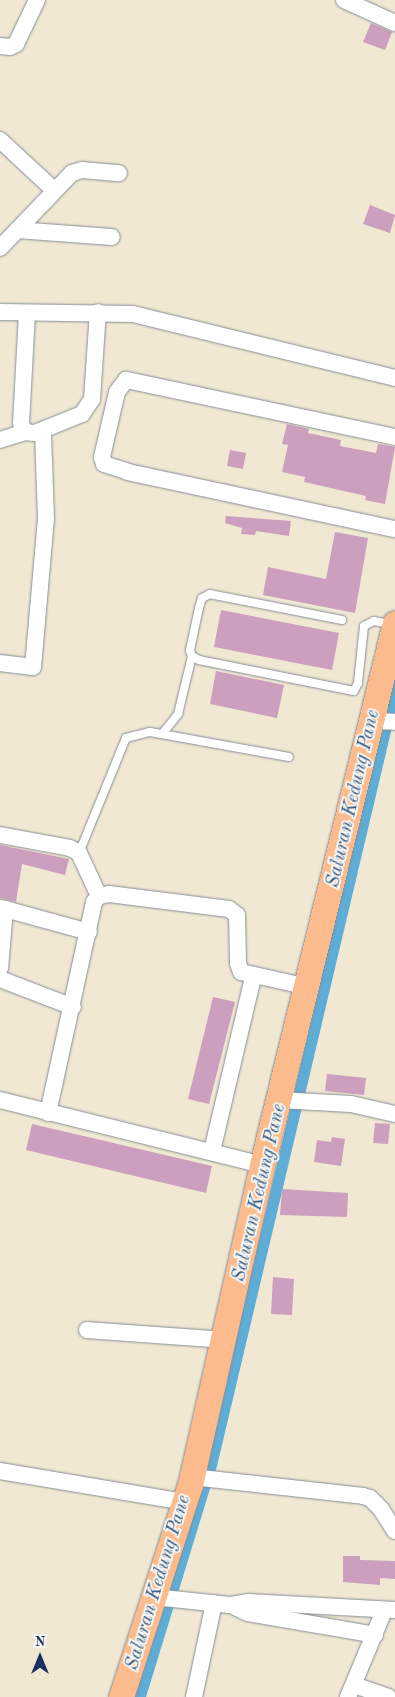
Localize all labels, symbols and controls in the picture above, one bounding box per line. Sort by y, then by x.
water label: Saluran Kedung Pane [322,708,386,890]
water label: Saluran Kedung Pane [228,1102,292,1284]
water label: Saluran Kedung Pane [122,1493,196,1673]
north arrow [15,1632,65,1682]
text: N [35,1635,45,1649]

